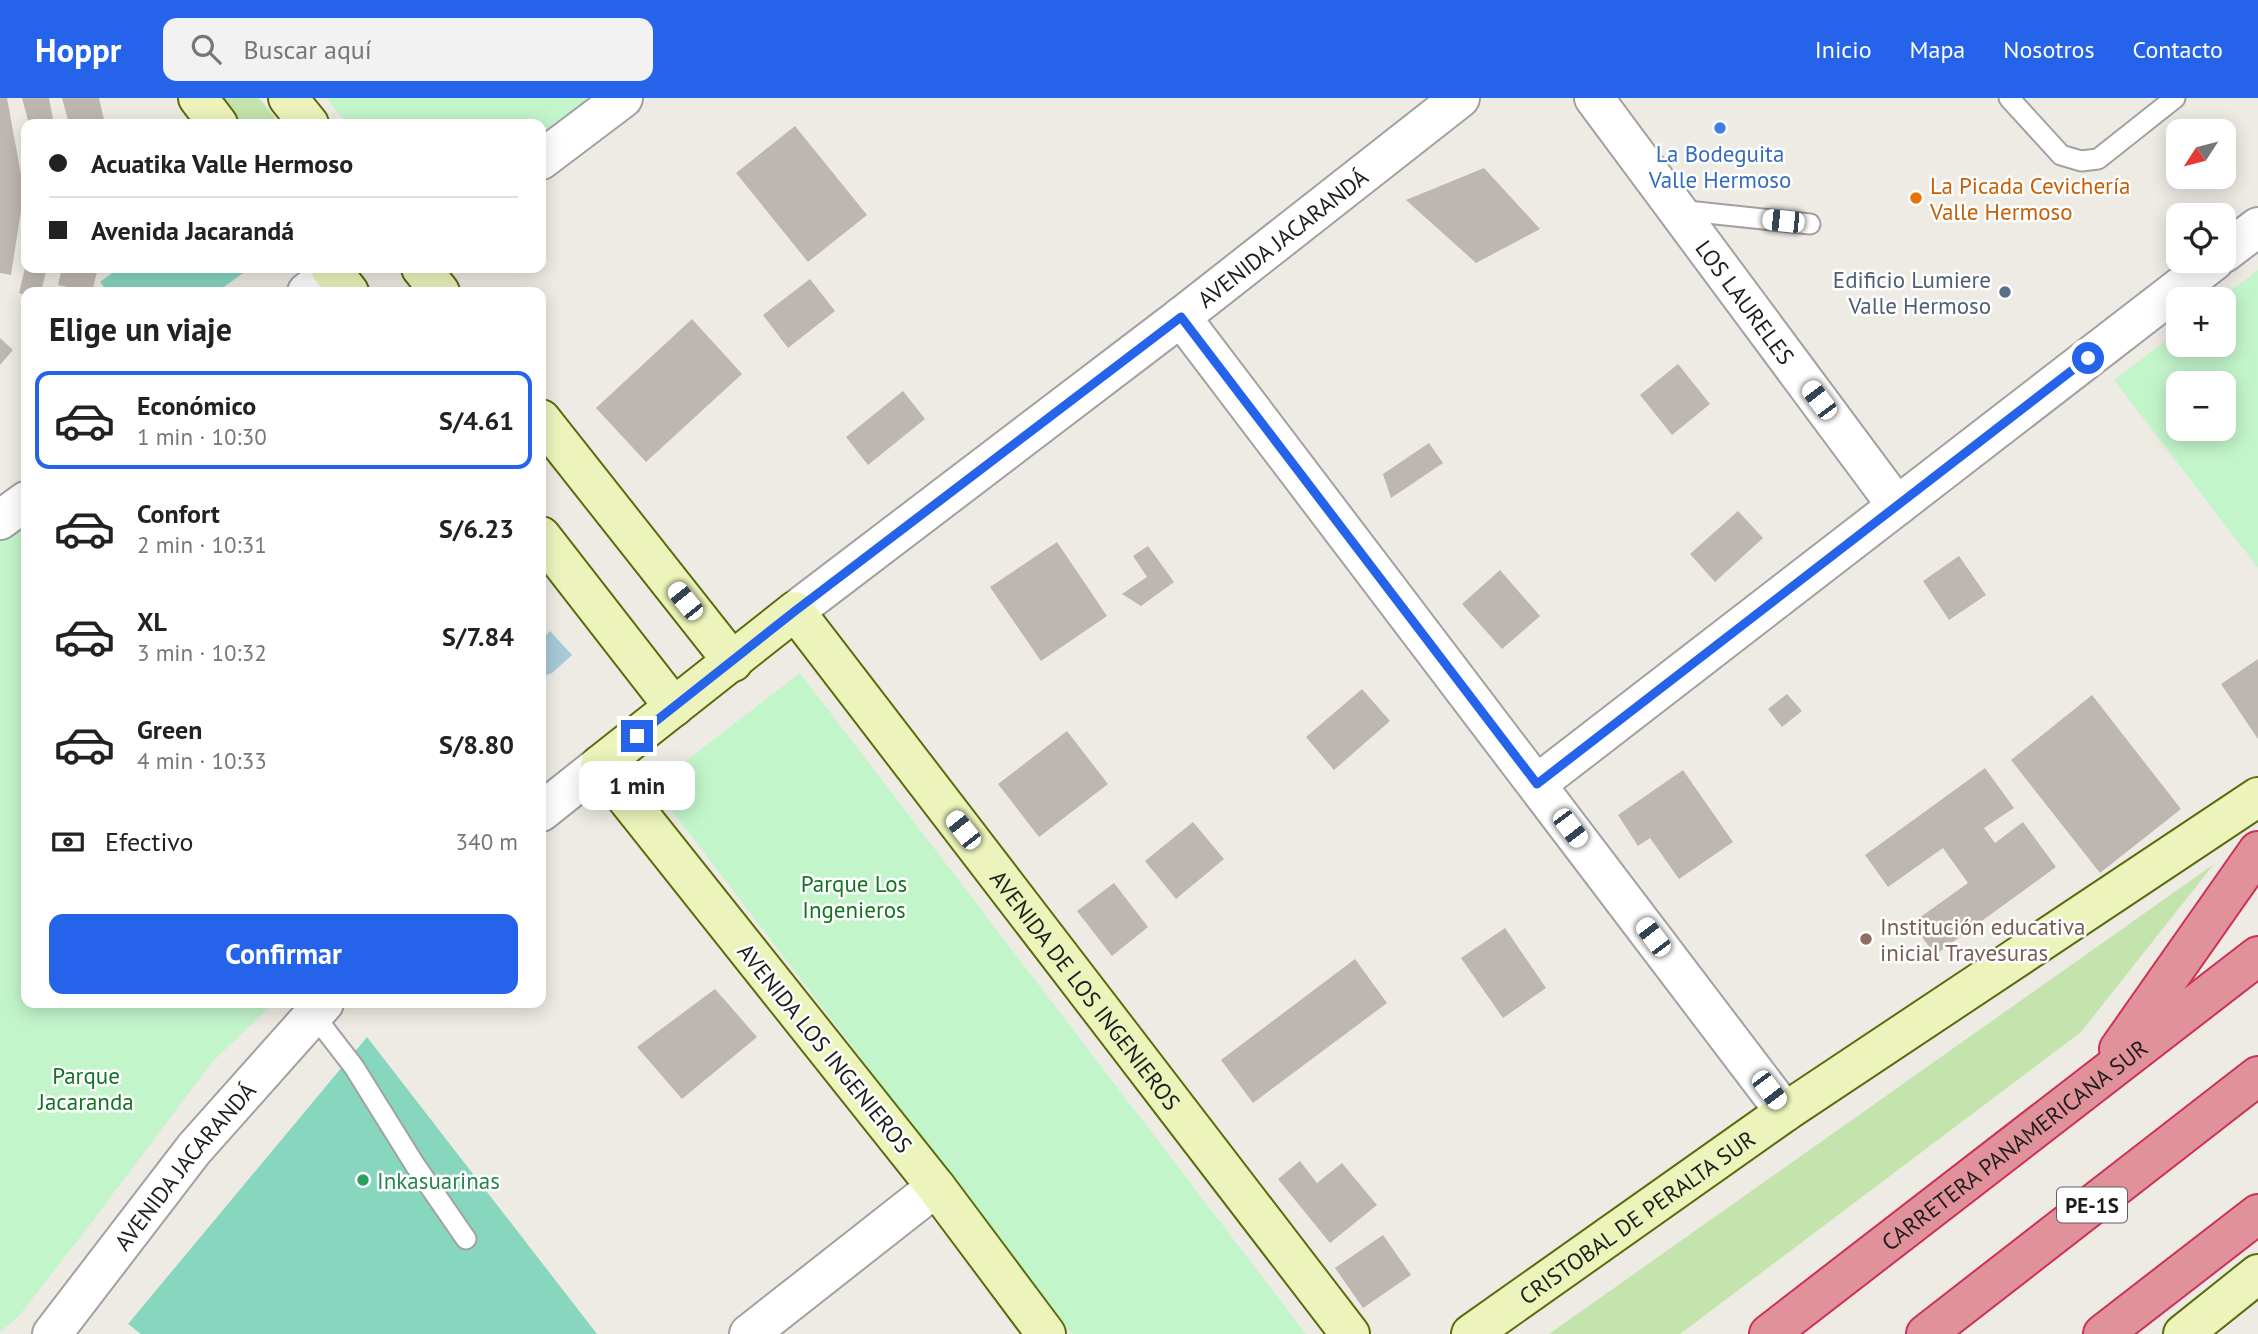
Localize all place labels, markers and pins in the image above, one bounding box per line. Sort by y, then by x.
marker: La Bodeguita Valle Hermoso [1712,120,1728,136]
place label: La Bodeguita Valle Hermoso [1648,139,1791,194]
place label: La Picada Cevichería Valle Hermoso [1929,171,2131,226]
marker: La Picada Cevichería Valle Hermoso [1908,190,1924,206]
place label: Edificio Lumiere Valle Hermoso [1833,265,1991,320]
marker: Edificio Lumiere Valle Hermoso [1997,284,2013,300]
place label: Institución educativa inicial Travesuras [1880,912,2085,967]
marker: Institución educativa inicial Travesuras [1858,931,1874,947]
place label: Inkasuarinas [377,1166,500,1195]
marker: Inkasuarinas [355,1172,371,1188]

